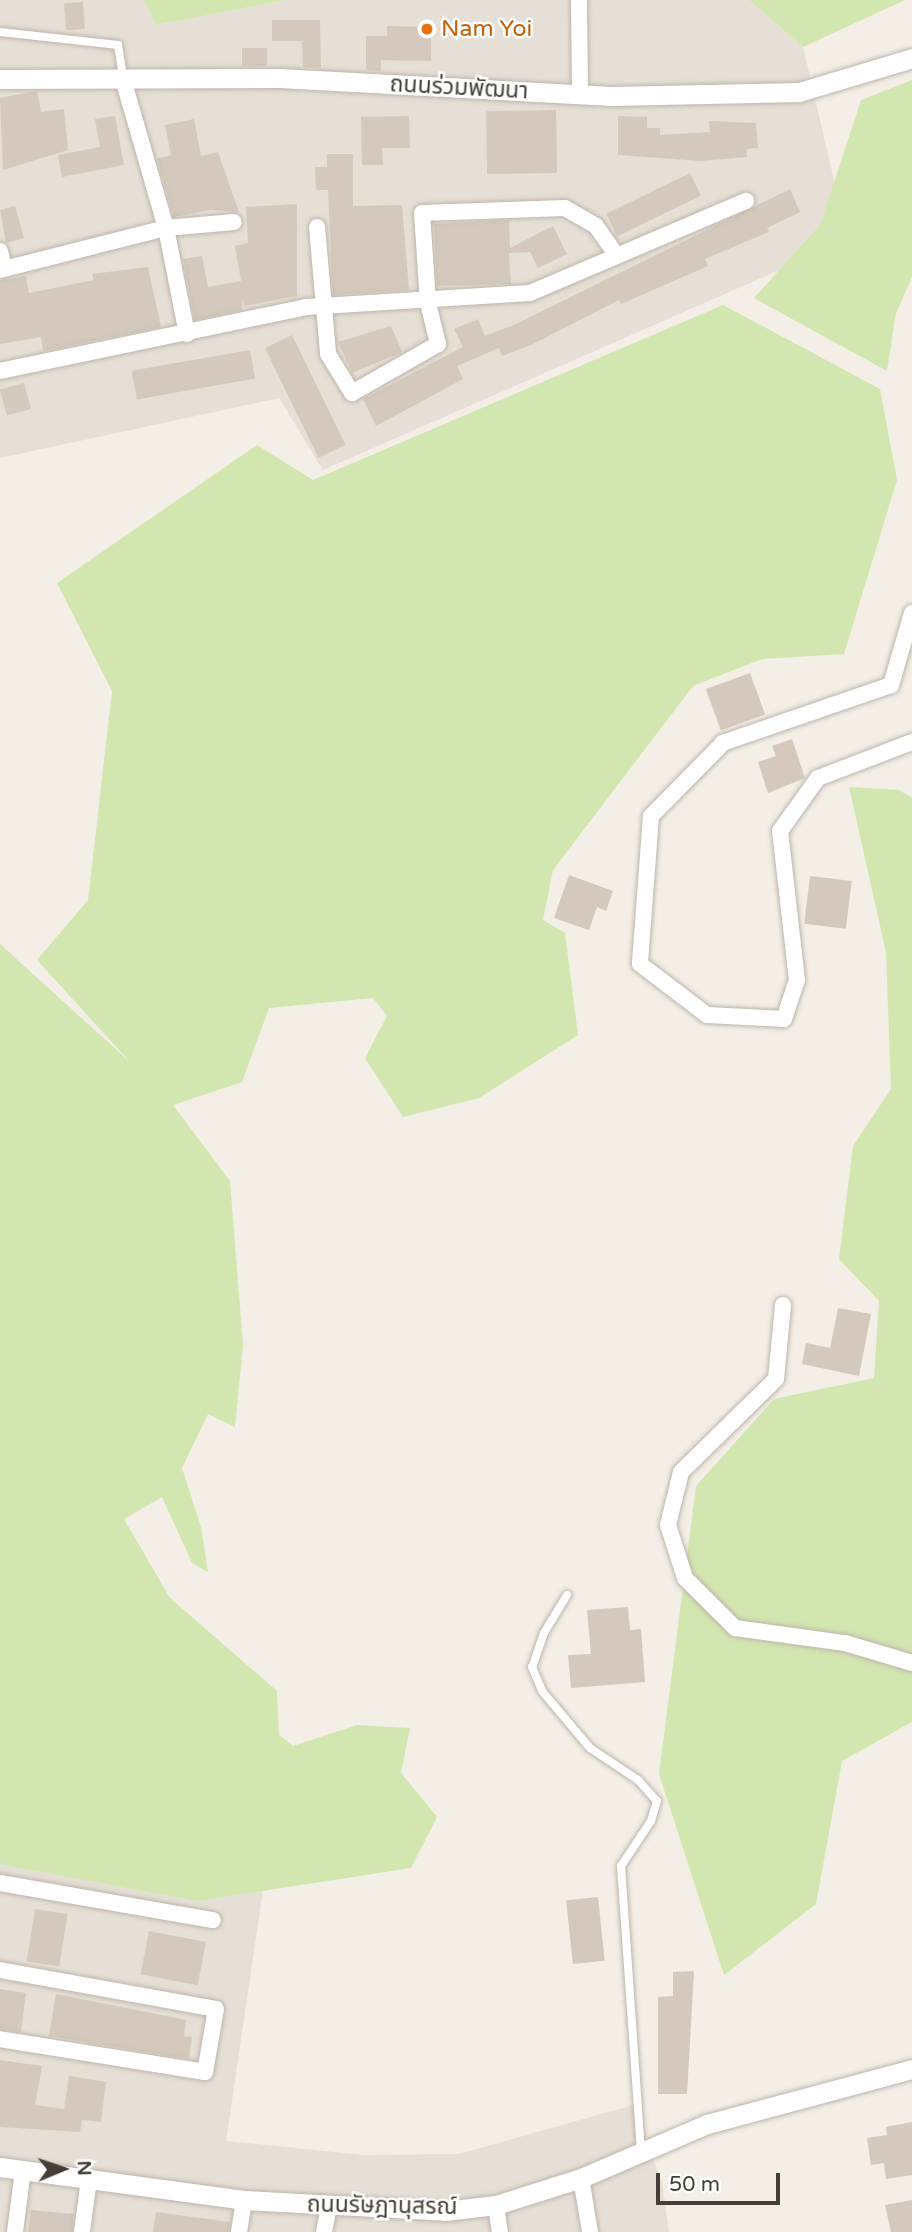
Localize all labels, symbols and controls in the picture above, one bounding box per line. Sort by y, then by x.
place label: Nam Yoi [441,15,532,43]
marker: Nam Yoi [419,21,435,37]
street label: ถนนร่วมพัฒนา [389,71,529,105]
north arrow [28,2134,98,2204]
scale bar [660,2158,784,2202]
text: N [73,2160,95,2176]
text: 50 m [669,2172,720,2197]
street label: ถนนรัษฎานุสรณ์ [306,2191,458,2221]

